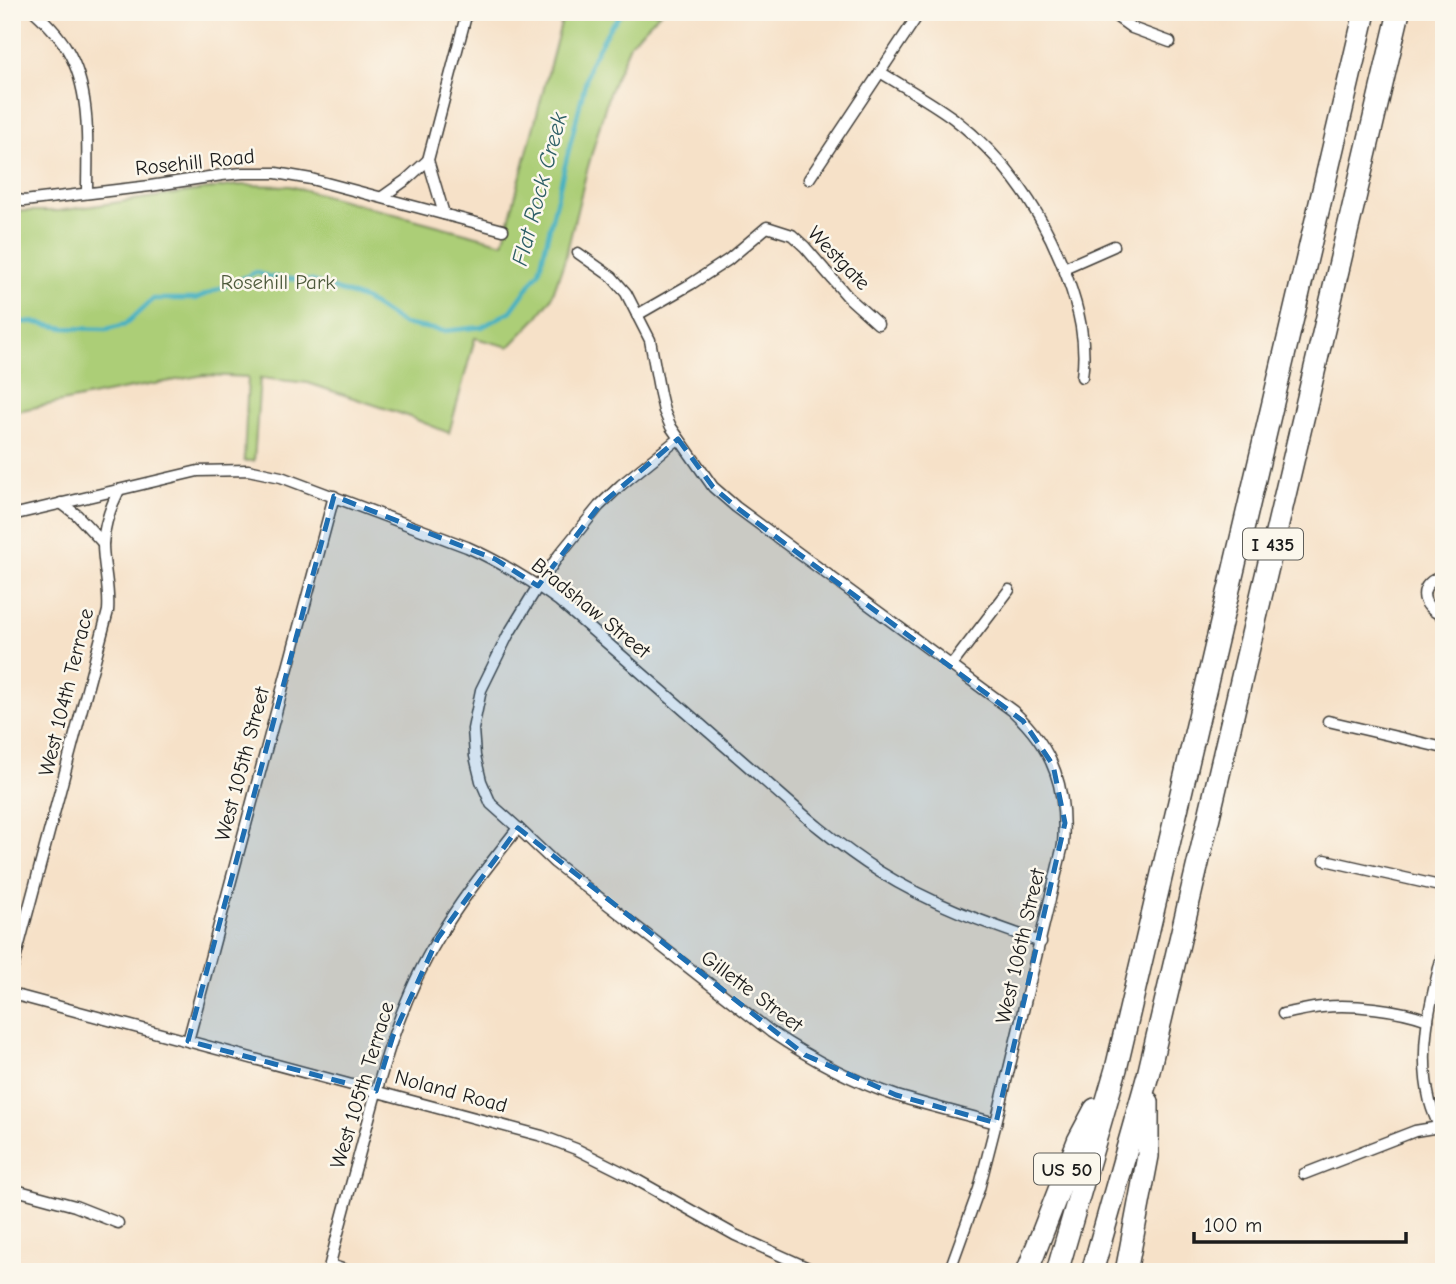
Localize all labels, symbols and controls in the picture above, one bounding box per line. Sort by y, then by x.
water label: Flat Rock Creek [506,109,573,269]
street label: Rosehill Road [134,144,256,180]
street label: Westgate [803,221,875,295]
park label: Rosehill Park [221,270,335,294]
road number: I 435 [1243,528,1303,559]
street label: Bradshaw Street [527,553,656,664]
street label: West 104th Terrace [34,606,98,778]
street label: West 105th Street [210,683,274,844]
street label: West 106th Street [990,865,1050,1026]
street label: Gillette Street [696,945,808,1038]
street label: West 105th Terrace [325,999,399,1171]
street label: Noland Road [392,1064,510,1118]
road number: US 50 [1034,1154,1100,1184]
scale bar [1194,1200,1405,1244]
text: 100 m [1204,1213,1262,1237]

